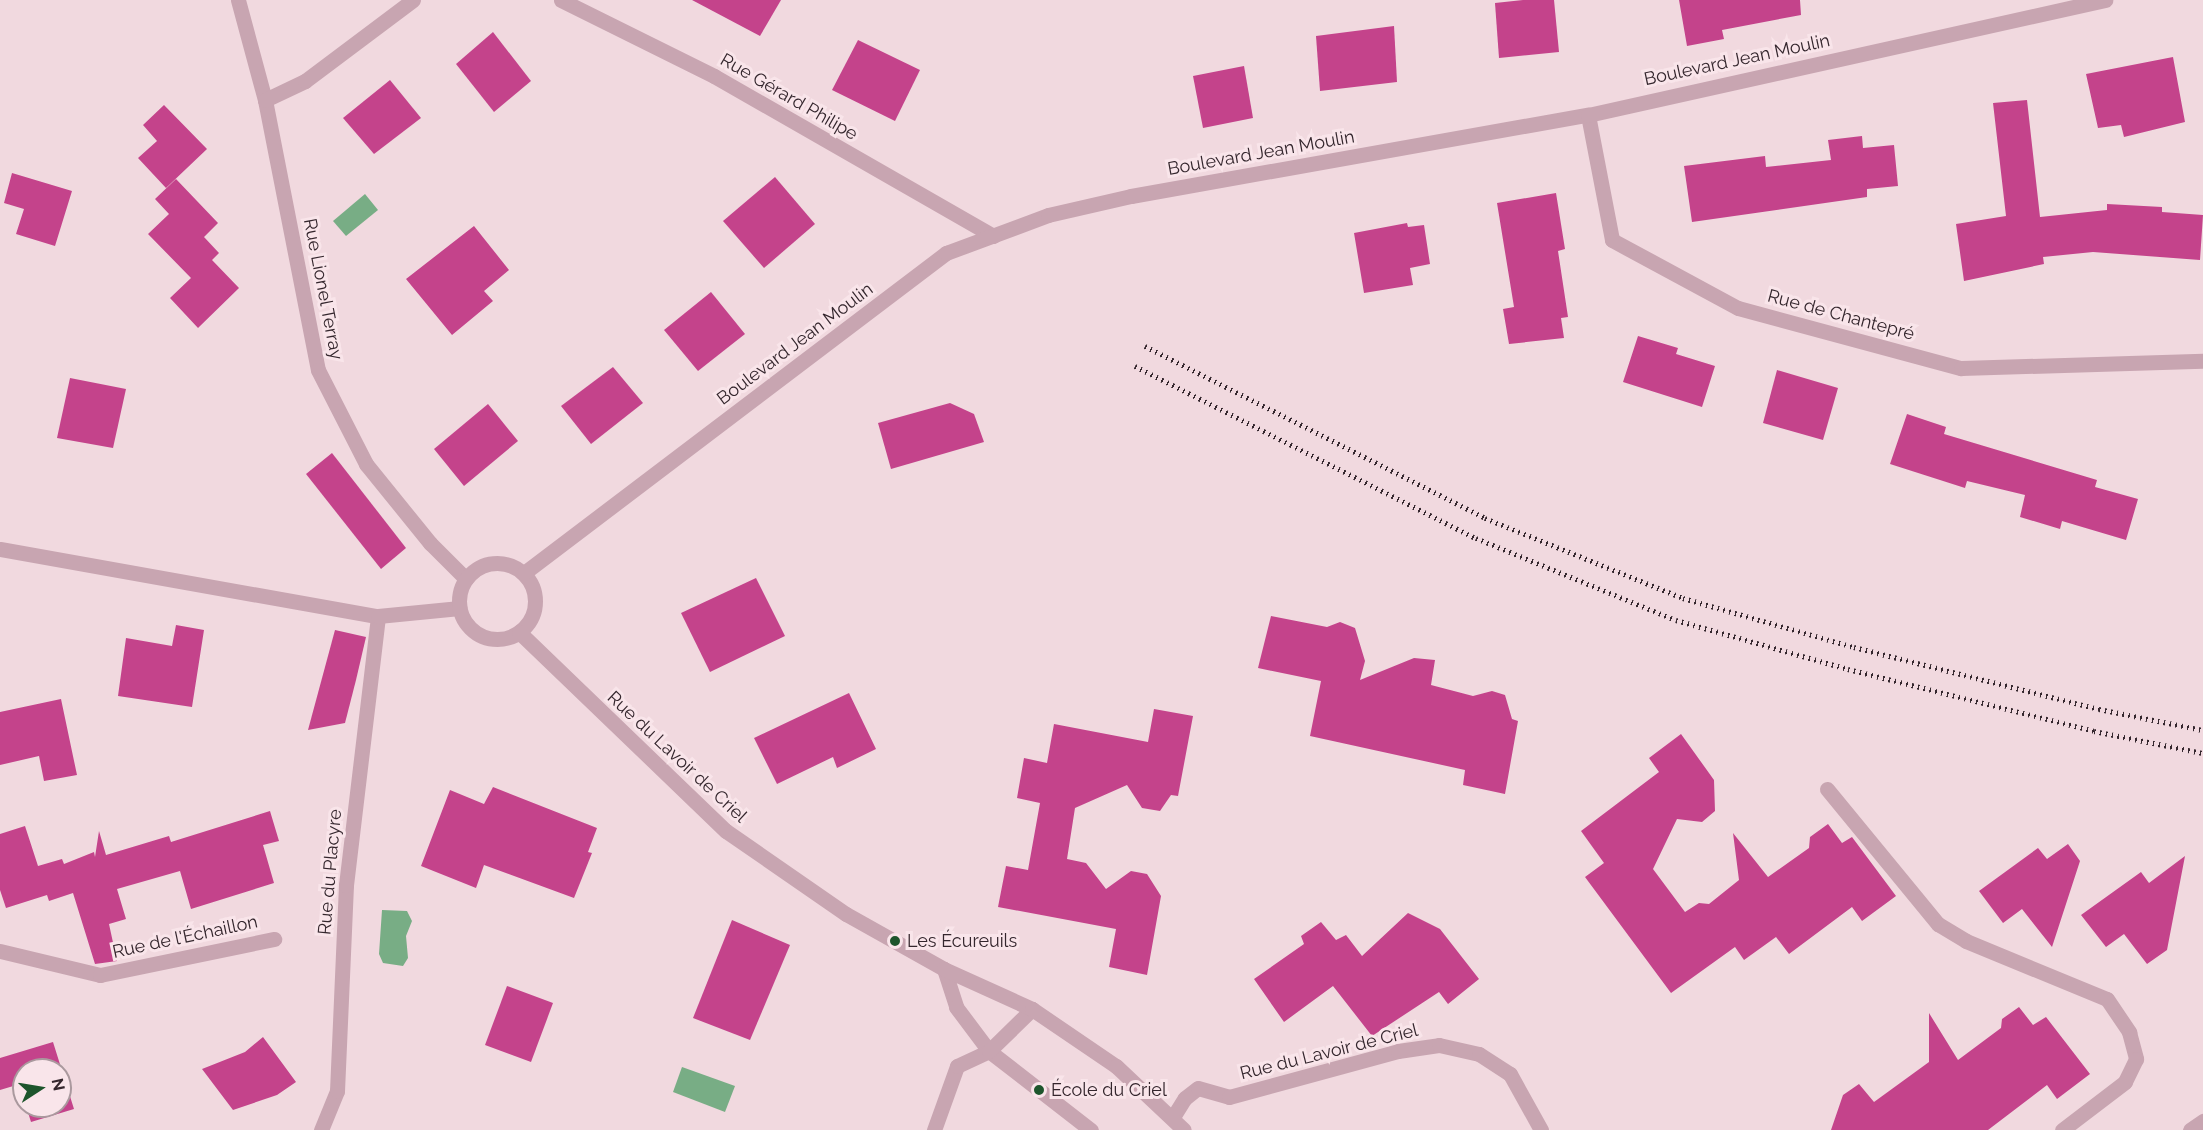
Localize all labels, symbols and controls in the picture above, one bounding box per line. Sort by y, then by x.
street label: Boulevard Jean Moulin [1642,30,1832,90]
street label: Rue Gérard Philipe [716,49,862,145]
street label: Boulevard Jean Moulin [1166,126,1356,180]
street label: Rue Lionel Terray [299,216,347,362]
street label: Boulevard Jean Moulin [713,278,877,410]
street label: Rue de Chantepré [1765,285,1917,345]
street label: Rue du Lavoir de Criel [603,687,751,827]
street label: Rue du Placyre [314,808,346,936]
street label: Rue de l'Échaillon [110,911,260,963]
place label: Les Écureuils [907,930,1017,952]
marker: Les Écureuils [888,934,902,948]
street label: Rue du Lavoir de Criel [1238,1019,1420,1085]
north arrow [12,1058,72,1118]
text: N [48,1077,69,1093]
place label: École du Criel [1051,1079,1167,1101]
marker: École du Criel [1032,1083,1046,1097]

